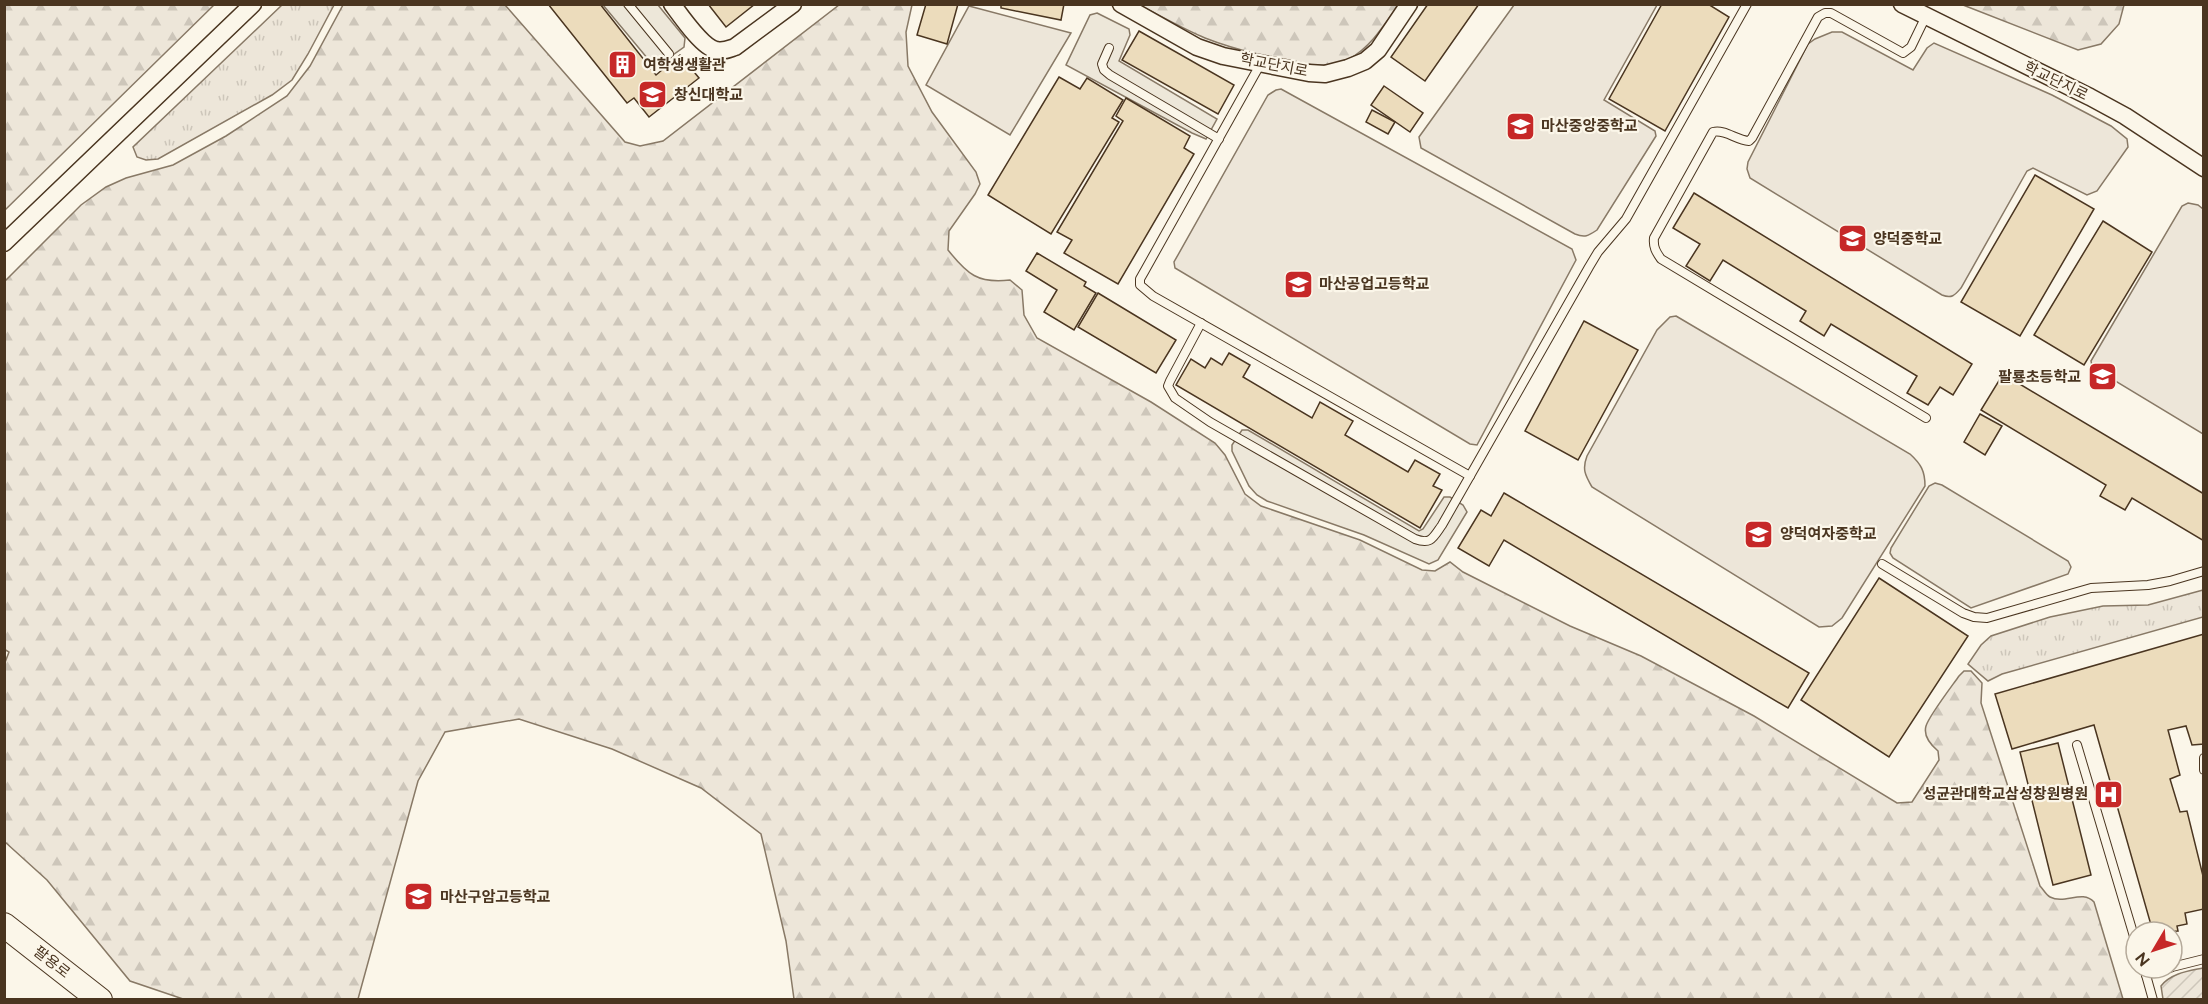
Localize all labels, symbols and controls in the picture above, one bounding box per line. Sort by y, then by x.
building icon: 여학생생활관 [606,49,638,81]
street label: 학교단지로 [1238,50,1310,80]
place label: 여학생생활관 [643,56,726,74]
street label: 학교단지로 [2021,58,2091,104]
school or university icon: 창신대학교 [637,79,669,111]
place label: 창신대학교 [674,86,743,104]
school or university icon: 마산중앙중학교 [1504,110,1536,142]
place label: 마산중앙중학교 [1541,117,1638,135]
school or university icon: 양덕중학교 [1836,223,1868,255]
place label: 양덕중학교 [1873,230,1942,248]
school or university icon: 마산공업고등학교 [1282,268,1314,300]
place label: 마산공업고등학교 [1319,275,1430,293]
school or university icon: 팔룡초등학교 [2086,361,2118,393]
place label: 팔룡초등학교 [1998,368,2081,386]
school or university icon: 양덕여자중학교 [1743,518,1775,550]
place label: 양덕여자중학교 [1780,525,1877,543]
hospital icon: 성균관대학교삼성창원병원 [2093,778,2125,810]
place label: 성균관대학교삼성창원병원 [1922,785,2088,803]
school or university icon: 마산구암고등학교 [403,881,435,913]
place label: 마산구암고등학교 [440,888,551,906]
north arrow [2124,920,2184,980]
street label: 팔용로 [30,942,74,982]
text: N [2132,948,2154,970]

